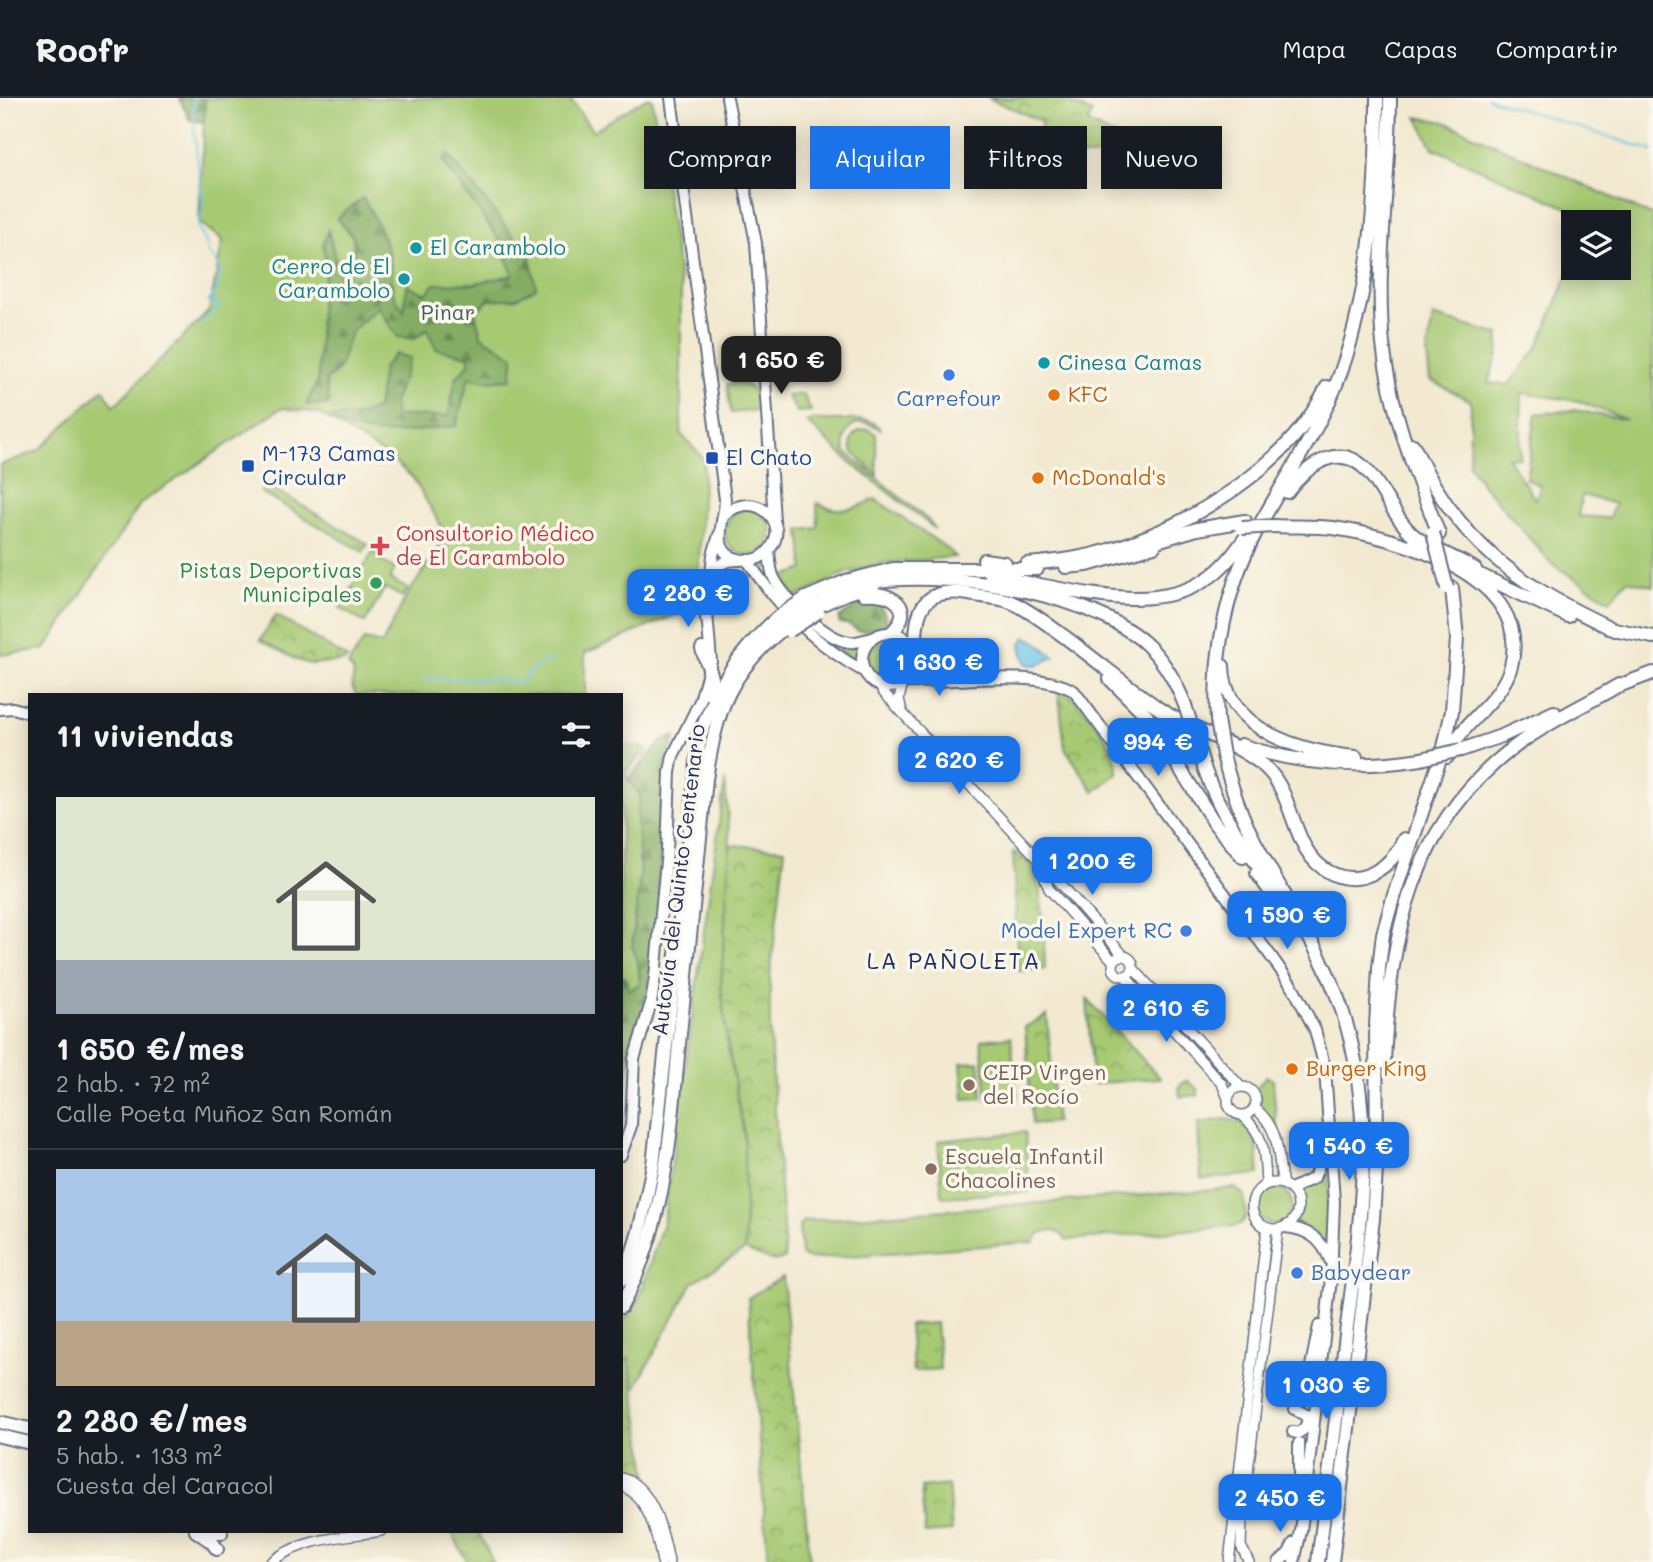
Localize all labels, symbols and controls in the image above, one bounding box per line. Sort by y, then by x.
text: Roofr [35,27,129,70]
text: Mapa [1282,33,1346,64]
text: Capas [1384,33,1458,64]
text: Compartir [1496,33,1618,64]
chip: Comprar [644,126,796,189]
chip: Alquilar [810,126,950,189]
chip: Filtros [964,126,1087,189]
chip: Nuevo [1101,126,1222,189]
map controls [1561,210,1631,280]
button: layers [1561,210,1631,280]
place label: El Carambolo [430,233,566,260]
marker: El Carambolo [408,240,424,256]
place label: Cerro de El Carambolo [271,252,390,303]
marker: Cerro de El Carambolo [396,271,412,287]
park label: Pinar [421,298,475,325]
pin: 1 650 € [716,336,846,396]
text: 1 650 € [737,344,825,374]
place label: Cinesa Camas [1058,348,1202,375]
marker: Cinesa Camas [1036,355,1052,371]
marker: Carrefour [941,367,957,383]
place label: KFC [1068,380,1107,407]
place label: Carrefour [897,384,1001,411]
marker: KFC [1046,387,1062,403]
place label: M-173 Camas Circular [262,439,396,490]
place label: El Chato [726,443,812,470]
marker: El Chato [704,450,720,466]
marker: M-173 Camas Circular [240,458,256,474]
place label: McDonald's [1052,463,1166,490]
marker: McDonald's [1030,470,1046,486]
place label: Consultorio Médico de El Carambolo [396,519,594,570]
marker: Consultorio Médico de El Carambolo [370,536,390,556]
place label: Pistas Deportivas Municipales [180,556,362,607]
pin: 2 280 € [623,570,753,629]
marker: Pistas Deportivas Municipales [368,575,384,591]
text: 2 280 € [643,577,733,607]
pin: 1 630 € [874,638,1004,698]
text: 1 630 € [895,646,983,676]
text: 11 viviendas [56,715,234,755]
icon: filters [557,716,595,754]
pin: 994 € [1109,718,1207,778]
street label: Autovía del Quinto Centenario [645,722,710,1037]
text: 994 € [1123,726,1193,756]
pin: 2 620 € [894,736,1024,796]
text: 2 620 € [914,744,1004,774]
pin: 1 200 € [1027,838,1157,897]
icon: home [263,843,389,969]
text: 1 200 € [1048,845,1136,875]
pin: 1 590 € [1222,892,1352,951]
text: 1 590 € [1243,899,1331,929]
place label: Model Expert RC [1001,916,1172,943]
marker: Model Expert RC [1178,923,1194,939]
district label: LA PAÑOLETA [867,945,1041,975]
pin: 2 610 € [1101,984,1231,1044]
text: 2 610 € [1123,992,1209,1022]
text: 1 650 €/mes [56,1028,245,1068]
place label: Burger King [1306,1054,1427,1081]
place label: CEIP Virgen del Rocío [983,1058,1106,1109]
marker: Burger King [1284,1061,1300,1077]
text: 2 hab. · 72 m² [56,1068,210,1098]
marker: CEIP Virgen del Rocío [961,1077,977,1093]
text: Calle Poeta Muñoz San Román [56,1098,392,1128]
pin: 1 540 € [1284,1122,1414,1182]
text: 1 540 € [1305,1130,1393,1160]
place label: Escuela Infantil Chacolines [945,1142,1104,1193]
marker: Escuela Infantil Chacolines [923,1161,939,1177]
icon: home [263,1215,389,1341]
place label: Babydear [1311,1258,1411,1285]
marker: Babydear [1289,1265,1305,1281]
pin: 1 030 € [1261,1362,1391,1421]
text: 1 030 € [1282,1369,1370,1399]
text: 2 280 €/mes [56,1400,248,1440]
text: 5 hab. · 133 m² [56,1440,222,1470]
text: Cuesta del Caracol [56,1470,274,1500]
pin: 2 450 € [1215,1474,1345,1534]
text: 2 450 € [1235,1482,1325,1512]

